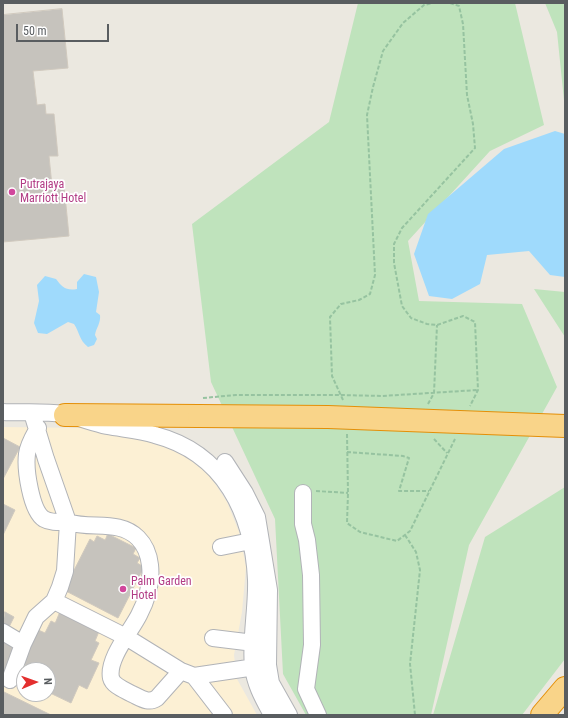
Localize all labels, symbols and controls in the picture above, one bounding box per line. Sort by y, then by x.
scale bar [18,16,111,42]
text: 50 m [23,24,47,38]
place label: Putrajaya Marriott Hotel [20,178,86,206]
marker: Putrajaya Marriott Hotel [7,187,17,197]
place label: Palm Garden Hotel [131,575,192,603]
marker: Palm Garden Hotel [118,584,128,594]
north arrow [16,662,56,702]
text: N [41,678,54,685]

